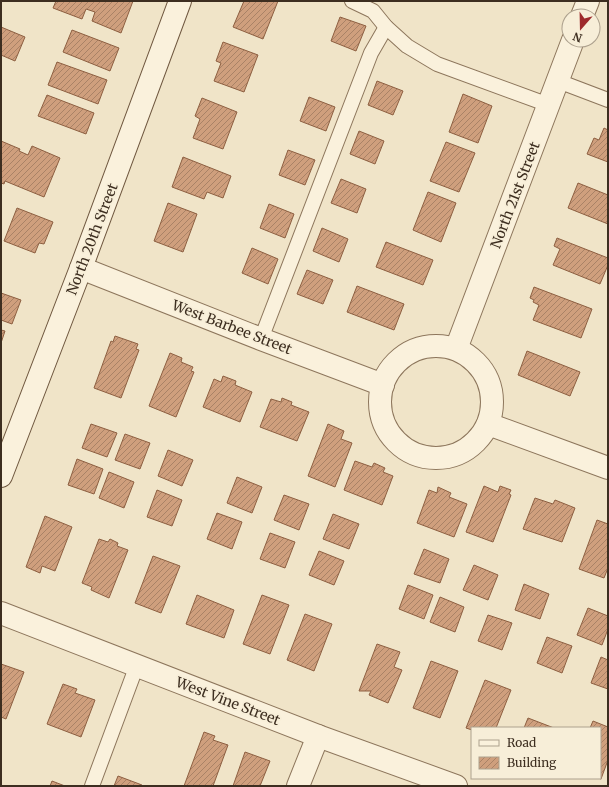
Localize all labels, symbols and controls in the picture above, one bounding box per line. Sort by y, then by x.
north arrow [561,8,601,48]
text: N [571,29,584,45]
street label: North 21st Street [486,139,544,251]
street label: North 20th Street [62,180,122,297]
street label: West Barbee Street [169,296,295,358]
street label: West Vine Street [172,673,283,729]
legend [471,727,601,779]
text: Road [507,735,536,750]
text: Building [507,755,557,770]

